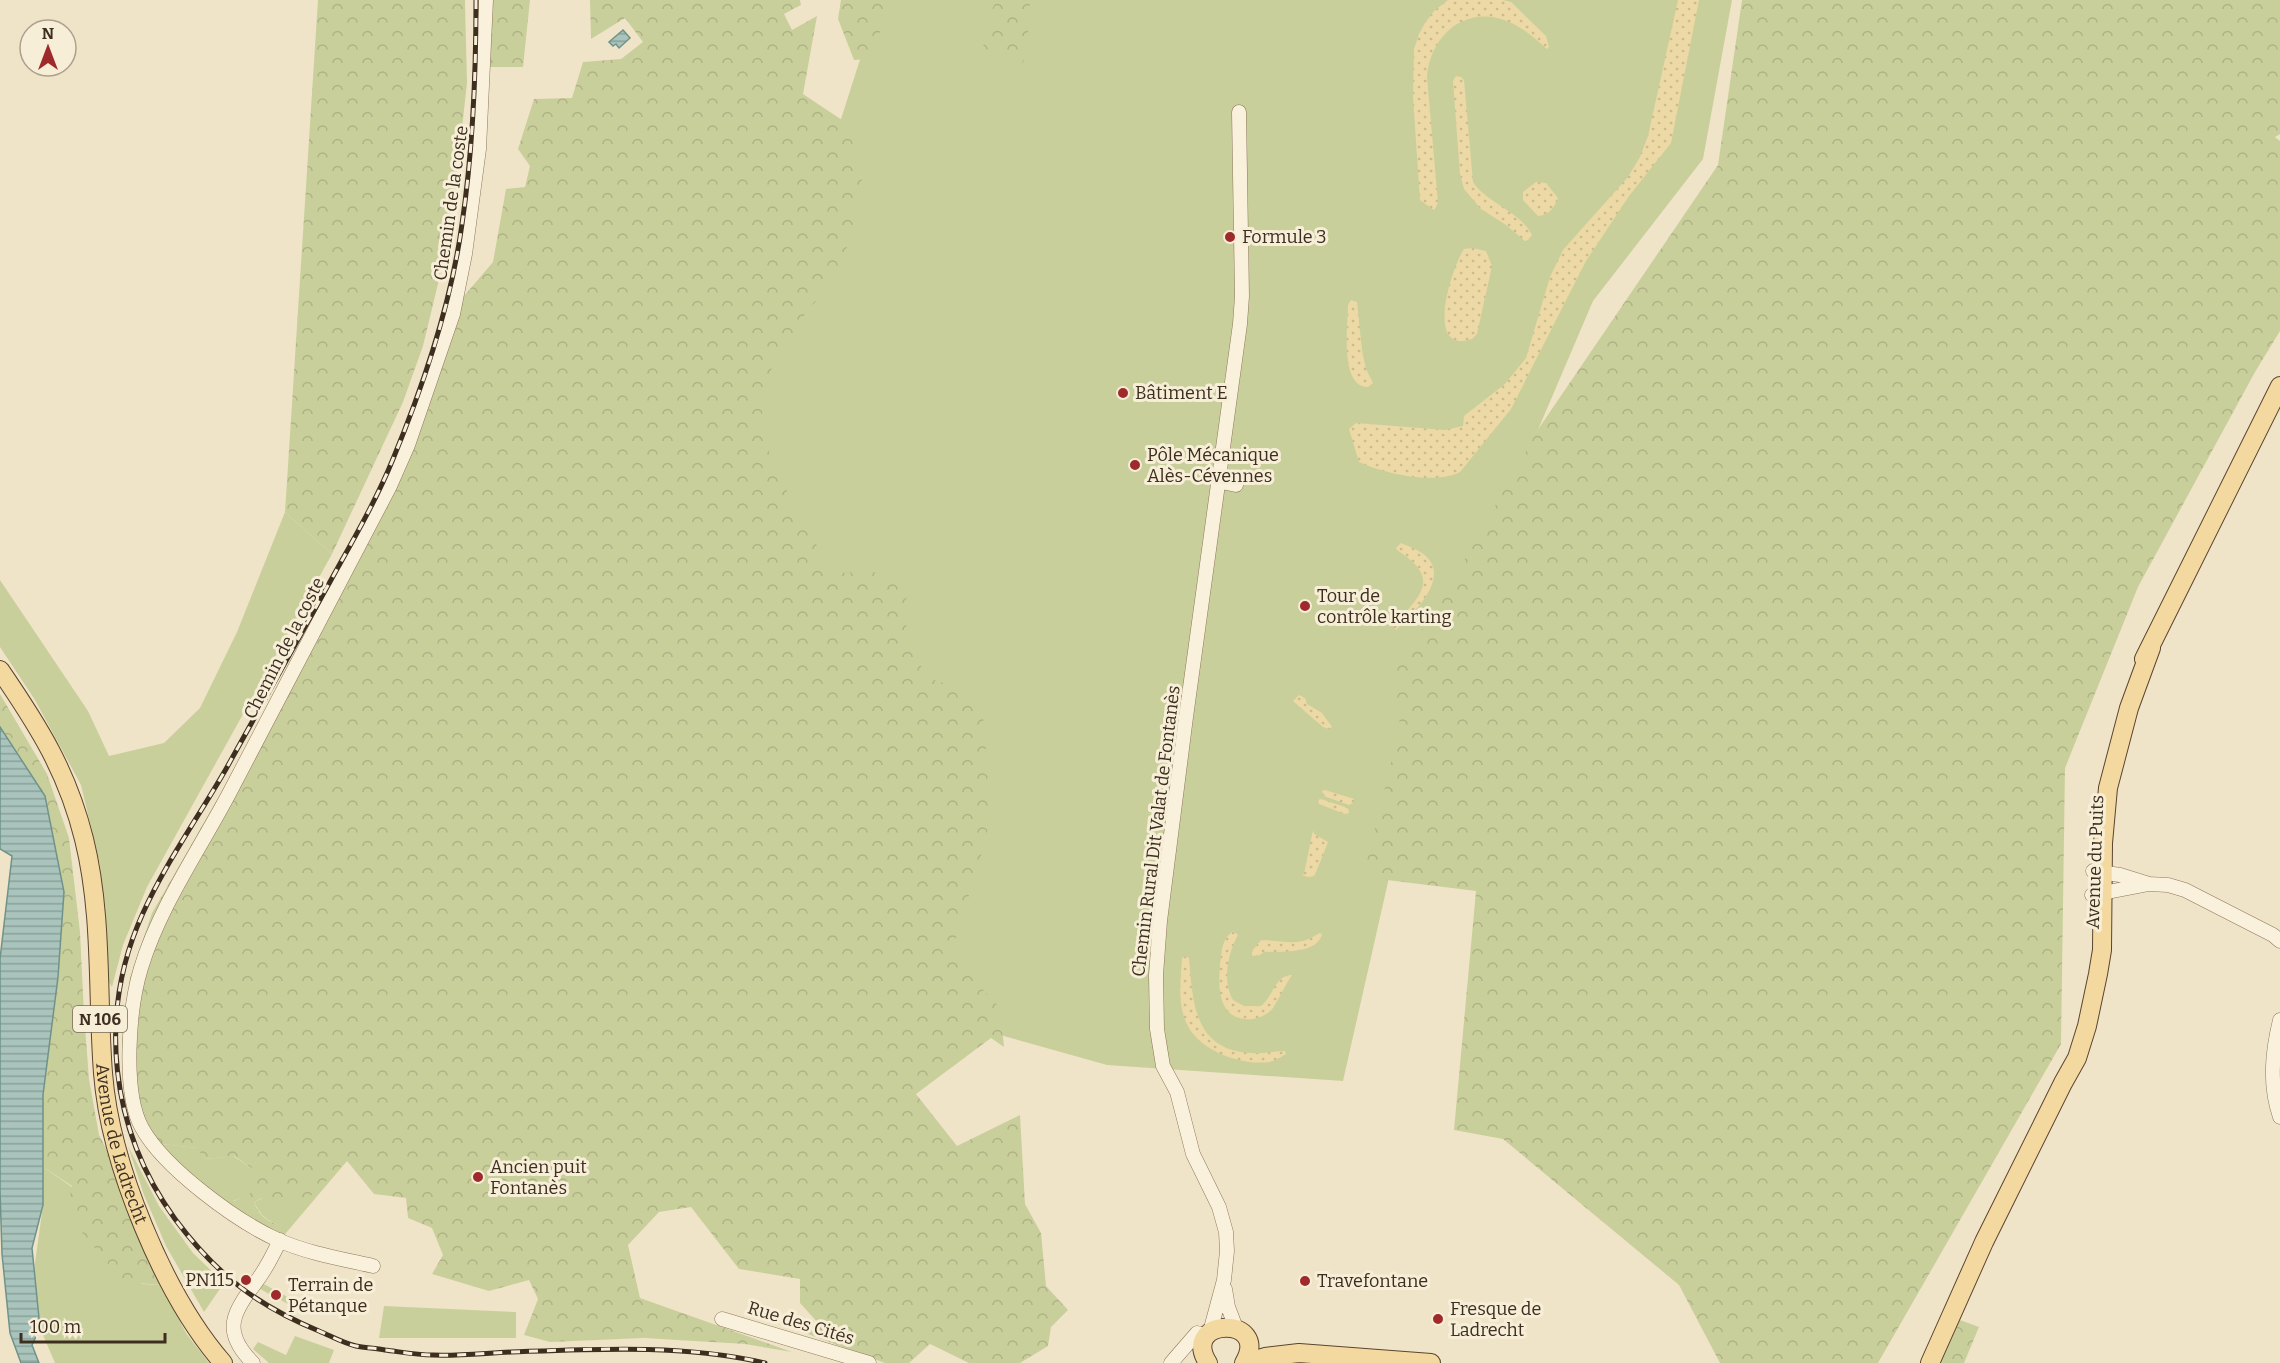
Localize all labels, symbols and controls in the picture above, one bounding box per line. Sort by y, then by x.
north arrow [18,18,78,78]
text: N [42,24,54,43]
street label: Chemin de la coste [429,124,473,282]
place label: Formule 3 [1242,226,1327,248]
marker: Formule 3 [1223,230,1237,244]
place label: Bâtiment E [1135,382,1228,404]
marker: Bâtiment E [1116,386,1130,400]
place label: Pôle Mécanique Alès-Cévennes [1147,444,1279,487]
marker: Pôle Mécanique Alès-Cévennes [1128,458,1142,472]
street label: Chemin de la coste [239,573,329,723]
place label: Tour de contrôle karting [1317,585,1452,628]
marker: Tour de contrôle karting [1298,599,1312,613]
street label: Chemin Rural Dit Valat de Fontanès [1127,684,1185,978]
street label: Avenue du Puits [2082,795,2108,929]
road number: N 106 [73,1006,127,1032]
street label: Avenue de Ladrecht [91,1062,152,1228]
place label: Ancien puit Fontanès [490,1156,587,1199]
marker: Ancien puit Fontanès [471,1170,485,1184]
place label: PN115 [185,1269,234,1291]
place label: Travefontane [1317,1270,1428,1292]
marker: PN115 [239,1273,253,1287]
place label: Terrain de Pétanque [288,1274,373,1317]
marker: Travefontane [1298,1274,1312,1288]
marker: Terrain de Pétanque [269,1288,283,1302]
street label: Rue des Cités [745,1296,857,1350]
place label: Fresque de Ladrecht [1450,1298,1541,1341]
scale bar [21,1306,165,1344]
marker: Fresque de Ladrecht [1431,1312,1445,1326]
text: 100 m [30,1316,81,1338]

